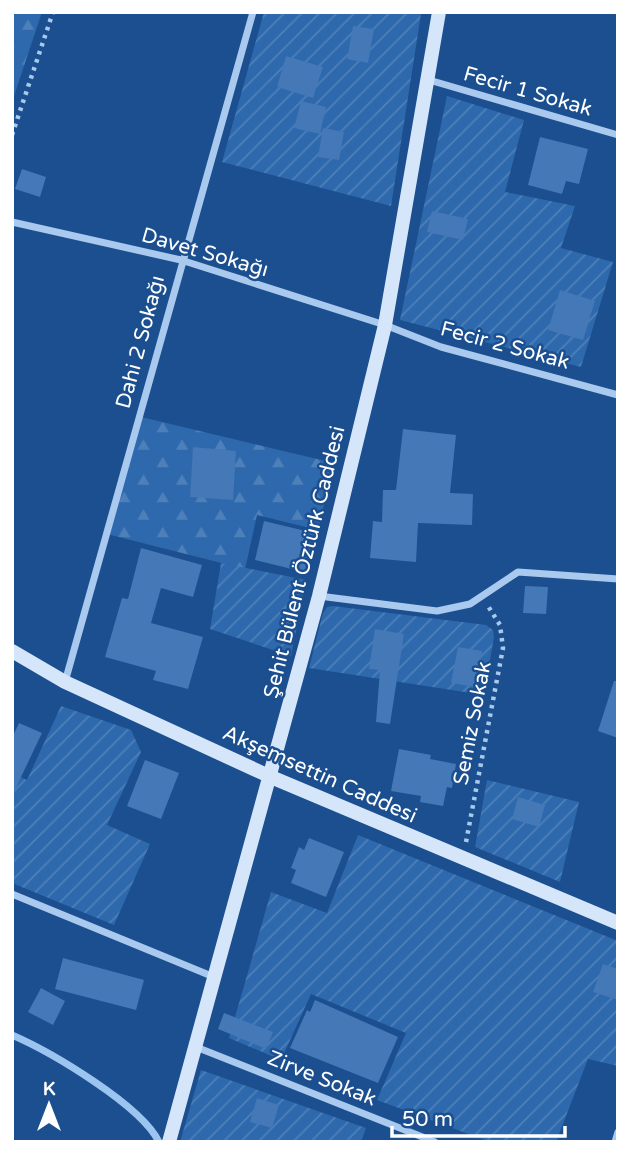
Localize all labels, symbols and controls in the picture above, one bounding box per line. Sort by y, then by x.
street label: Fecir 1 Sokak [461,61,595,122]
street label: Davet Sokağı [139,222,271,283]
street label: Dahi 2 Sokağı [111,273,170,411]
street label: Fecir 2 Sokak [438,316,572,375]
street label: Şehit Bülent Öztürk Caddesi [258,423,350,701]
street label: Semiz Sokak [448,659,497,787]
street label: Akşemsettin Caddesi [219,720,421,829]
street label: Zirve Sokak [264,1045,380,1112]
north arrow [14,1070,84,1140]
text: K [43,1078,56,1100]
scale bar [392,1094,565,1138]
text: 50 m [402,1107,453,1132]

